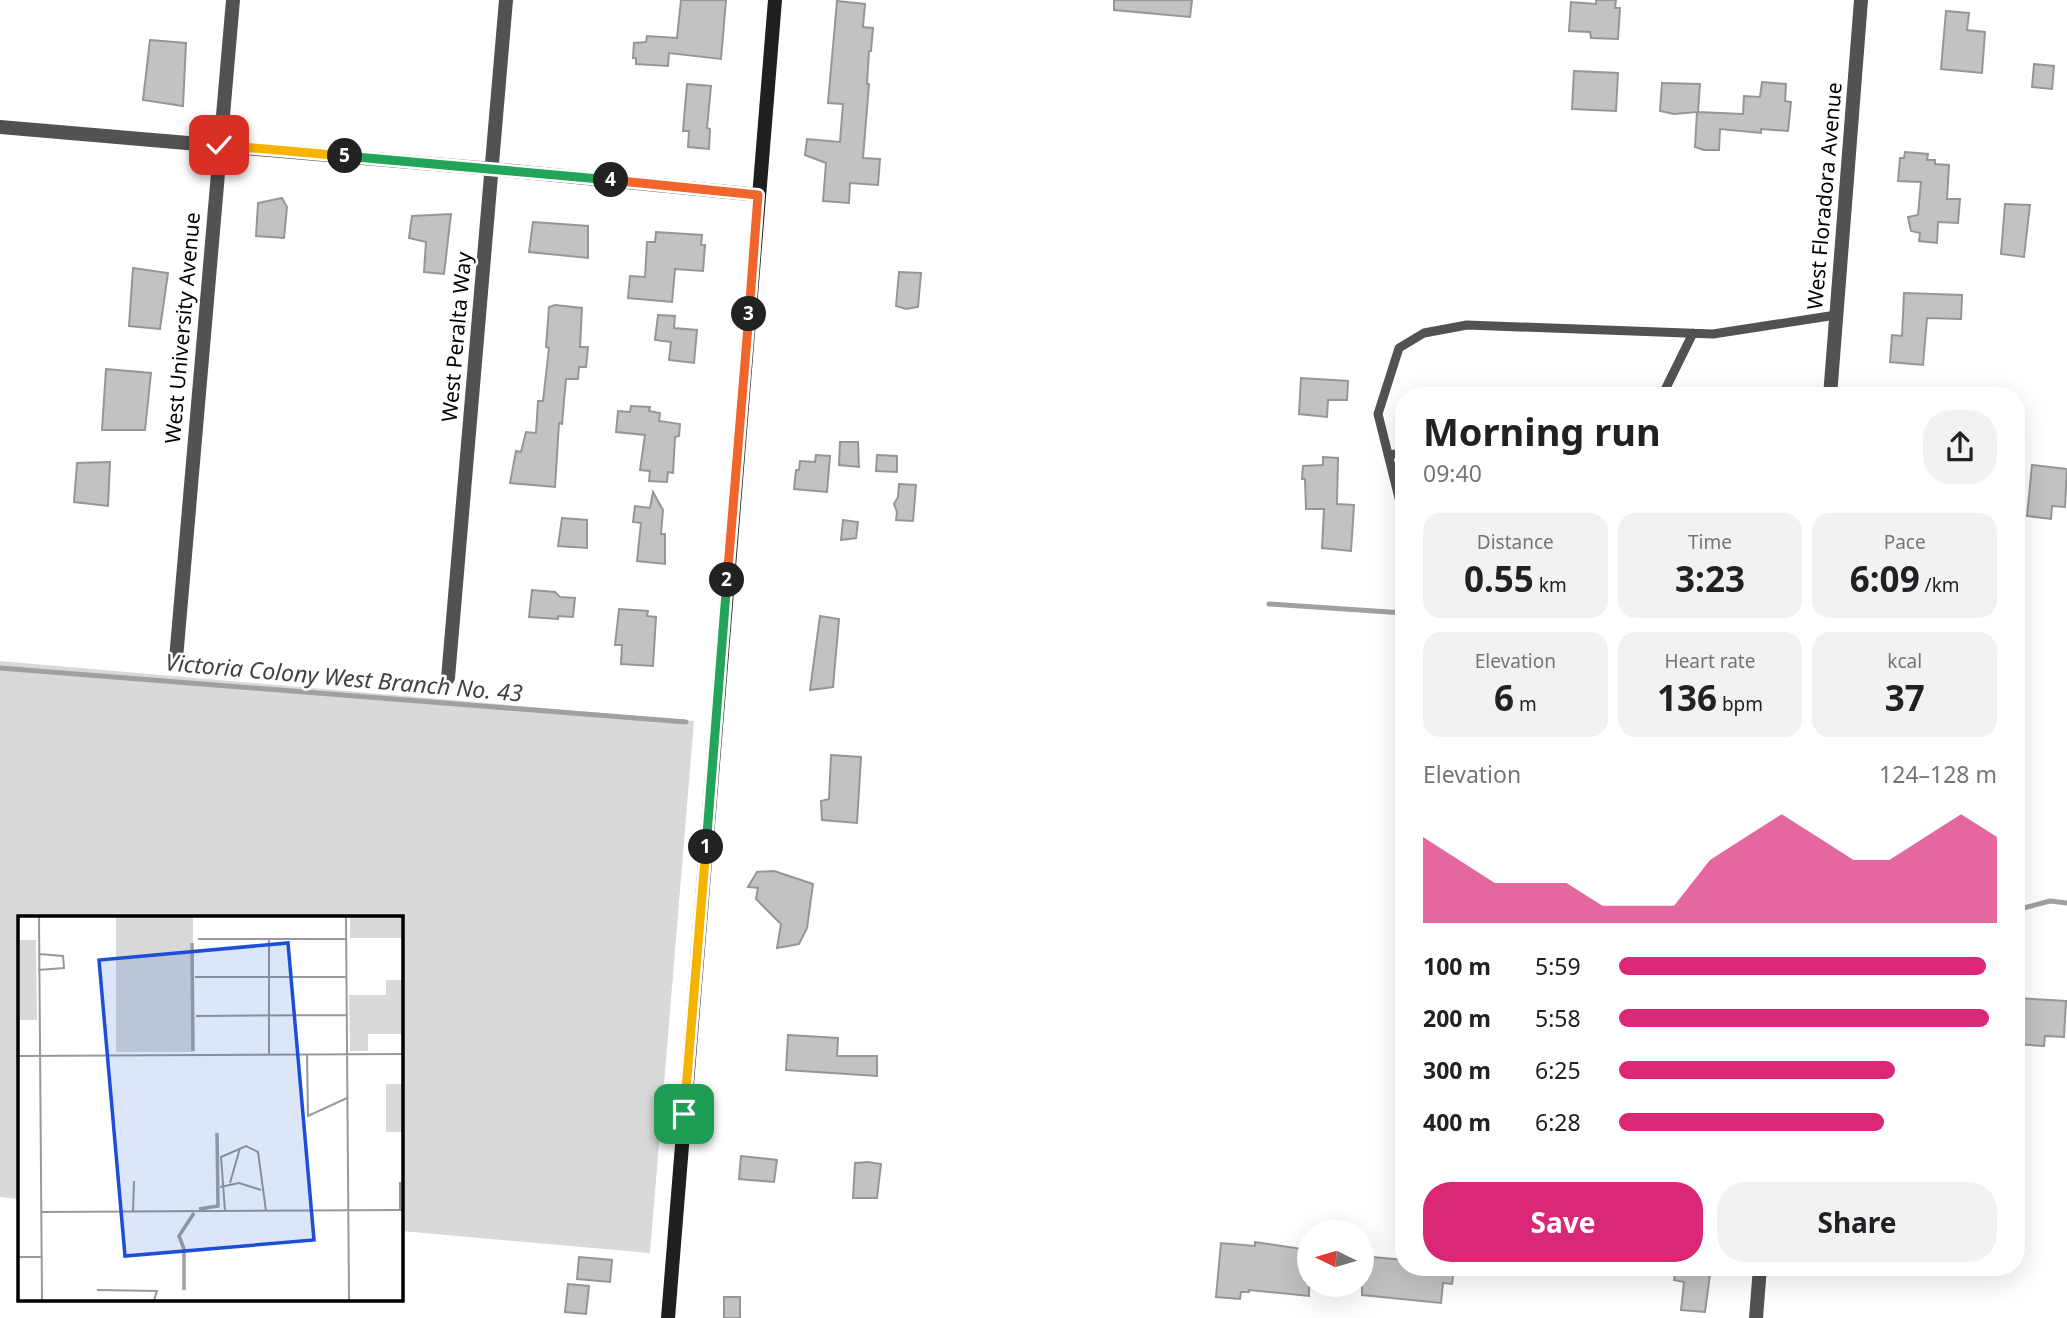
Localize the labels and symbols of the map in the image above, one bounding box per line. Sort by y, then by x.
street label: West Floradora Avenue [1800,81,1848,311]
pin [189,115,249,175]
pin: 5 [328,138,362,174]
pin: 4 [594,162,628,198]
street label: West University Avenue [158,211,206,445]
street label: West Peralta Way [435,250,477,423]
pin: 3 [732,296,766,332]
pin: 2 [710,562,744,598]
water label: Victoria Colony West Branch No. 43 [164,645,524,709]
pin: 1 [688,830,724,864]
inset map [18,916,402,1300]
pin [654,1084,714,1144]
north arrow [1297,1220,1374,1297]

